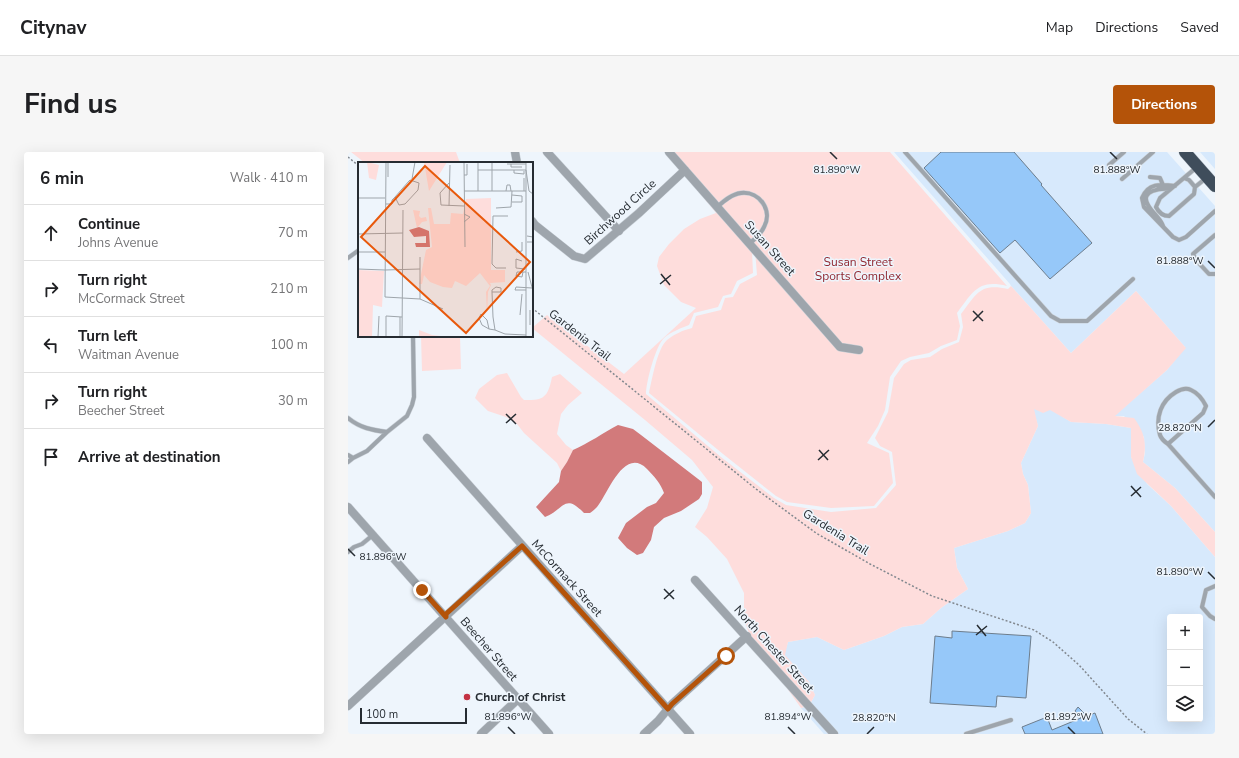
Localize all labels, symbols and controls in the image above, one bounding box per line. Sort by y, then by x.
text: Citynav [20,15,87,41]
text: Map [1046,18,1073,37]
text: Directions [1095,18,1158,37]
text: Saved [1180,18,1219,37]
text: Find us [24,85,118,123]
button: Directions [1113,85,1215,124]
inset map [358,162,533,337]
text: 81.890°W [813,163,861,177]
text: 81.888°W [1093,163,1141,177]
text: 6 min [40,167,84,190]
text: Walk · 410 m [230,169,308,187]
street label: Birchwood Circle [581,175,659,249]
text: Continue [78,214,140,234]
street label: Susan Street [741,217,800,280]
icon: ahead [40,222,62,244]
text: 70 m [278,224,308,242]
text: Johns Avenue [78,234,158,252]
park label: Susan Street Sports Complex [815,254,902,284]
text: 81.888°W [1156,254,1204,268]
text: Turn right [78,270,147,290]
icon: right [40,278,62,300]
text: 210 m [270,280,308,298]
text: McCormack Street [78,290,185,308]
street label: Gardenia Trail [546,306,615,365]
text: Turn left [78,326,137,346]
icon: left [40,334,62,356]
text: 100 m [270,336,308,354]
text: Waitman Avenue [78,346,179,364]
text: Turn right [78,382,147,402]
icon: right [40,390,62,412]
text: 30 m [278,392,308,410]
text: Beecher Street [78,402,164,420]
text: 28.820°N [1158,421,1202,435]
icon: arrive [40,446,62,468]
text: Arrive at destination [78,447,221,467]
street label: Gardenia Trail [800,505,872,559]
street label: McCormack Street [528,536,606,621]
text: 81.896°W [359,550,407,564]
text: 81.890°W [1156,565,1204,579]
route end [413,581,431,599]
street label: North Chester Street [731,602,818,697]
street label: Beecher Street [457,614,522,685]
map controls [1167,614,1203,722]
button: + [1167,614,1203,650]
route start [717,647,735,665]
button: − [1167,650,1203,686]
button: layers [1167,686,1203,722]
place label: Church of Christ [475,689,566,705]
marker: Church of Christ [462,692,472,702]
scale bar [360,706,467,725]
text: 100 m [366,707,398,722]
text: 81.896°W [484,710,532,724]
text: 81.894°W [764,710,812,724]
text: 81.892°W [1044,710,1092,724]
text: 28.820°N [852,711,896,725]

